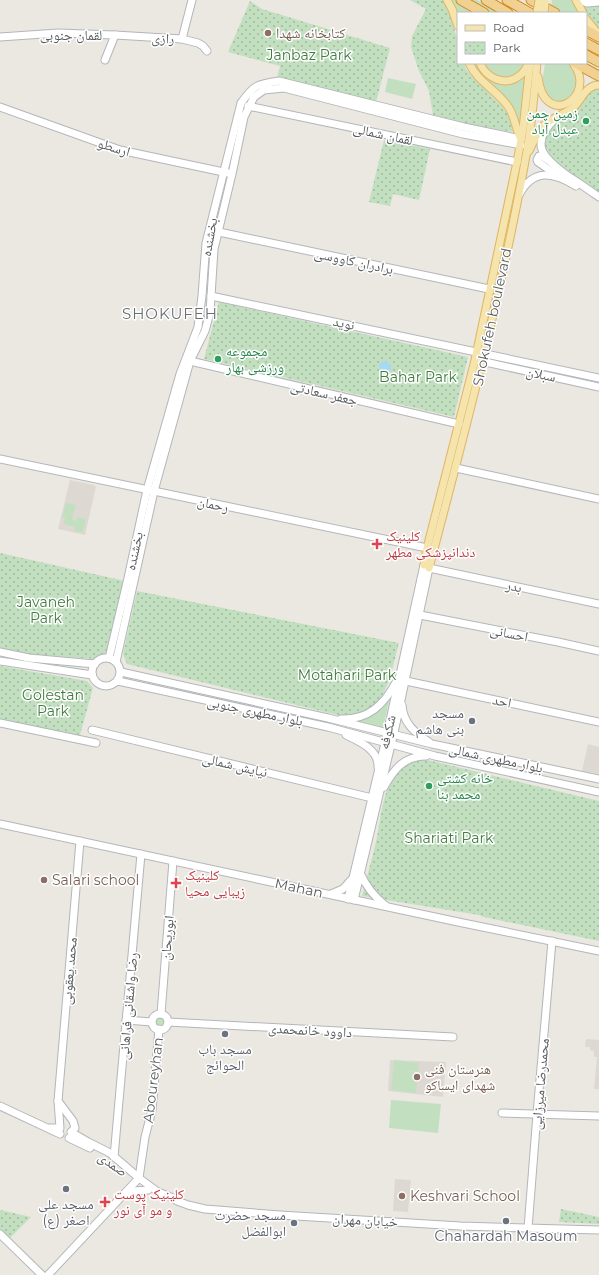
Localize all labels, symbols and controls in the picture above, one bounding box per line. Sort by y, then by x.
legend [457,12,587,64]
text: Road [493,20,524,35]
place label: کتابخانه شهدا [276,24,346,42]
street label: لقمان جنوبی [40,26,102,44]
street label: رازی [151,28,175,48]
marker: کتابخانه شهدا [263,28,273,38]
text: Park [493,40,521,55]
park label: Janbaz Park [265,46,352,64]
place label: زمین چمن عبدل آباد [526,104,578,138]
marker: زمین چمن عبدل آباد [581,116,591,126]
street label: لقمان شمالی [351,119,415,149]
street label: ارسطو [95,134,133,160]
street label: بخشنده [197,216,221,258]
street label: برادران کاووسی [313,244,395,278]
street label: Shokufeh boulevard [469,246,515,388]
district label: SHOKUFEH [122,304,218,323]
street label: نوید [331,312,357,334]
place label: مجموعه ورزشی بهار [225,342,284,376]
marker: مجموعه ورزشی بهار [213,354,223,364]
street label: سبلان [524,362,558,386]
park label: Bahar Park [379,368,458,386]
street label: جعفر سعادتی [289,377,359,409]
street label: رحمان [196,492,230,516]
place label: کلینیک دندانپزشکی مطهر [385,527,475,561]
street label: بخشنده [121,530,147,572]
marker: کلینیک دندانپزشکی مطهر [371,538,383,550]
street label: بدر [503,575,524,596]
park label: Javaneh Park [16,593,75,627]
street label: احسانی [488,620,530,646]
park label: Motahari Park [298,666,397,684]
park label: Golestan Park [22,686,84,720]
street label: احد [491,690,513,712]
street label: بلوار مطهری جنوبی [205,692,305,730]
place label: مسجد بنی هاشم [416,704,464,739]
street label: شکوفه [374,713,400,751]
marker: مسجد بنی هاشم [467,716,477,726]
street label: بلوار مطهری شمالی [447,739,545,777]
street label: نیایش شمالی [201,749,269,781]
place label: خانه کشتی محمد بنا [437,769,493,803]
marker: خانه کشتی محمد بنا [424,781,434,791]
park label: Shariati Park [405,829,494,847]
place label: کلینیک زیبایی محیا [185,866,245,900]
place label: Salari school [52,871,139,889]
street label: Mahan [273,874,325,902]
marker: Salari school [39,875,49,885]
marker: کلینیک زیبایی محیا [170,877,182,889]
street label: ابوریحان [156,915,178,961]
street label: محمد یعقوبی [57,936,81,1006]
street label: رضا واشقانی فراهانی [114,952,142,1060]
street label: داوود خانمحمدی [268,1019,353,1041]
marker: مسجد باب‌ الحوائج [220,1029,230,1039]
street label: Aboureyhan [139,1036,167,1124]
street label: محمدرضا میرزایی [527,1037,553,1131]
place label: مسجد باب‌ الحوائج [198,1040,252,1075]
place label: هنرستان فنی شهدای ایساکو [425,1060,495,1094]
marker: هنرستان فنی شهدای ایساکو [412,1072,422,1082]
street label: صمدی [95,1147,131,1181]
marker: مسجد علی اصغر (ع) [61,1184,71,1194]
place label: کلینیک پوست و مو آی نور [113,1185,184,1219]
place label: Keshvari School [410,1187,520,1205]
marker: Keshvari School [397,1191,407,1201]
place label: مسجد علی اصغر (ع) [38,1195,94,1230]
marker: کلینیک پوست و مو آی نور [99,1196,111,1208]
place label: مسجد حضرت ابوالفضل [214,1206,286,1240]
street label: خیابان مهران [332,1209,398,1231]
marker: Chahardah Masoum [501,1216,511,1226]
marker: مسجد حضرت ابوالفضل [289,1218,299,1228]
place label: Chahardah Masoum [434,1227,578,1245]

